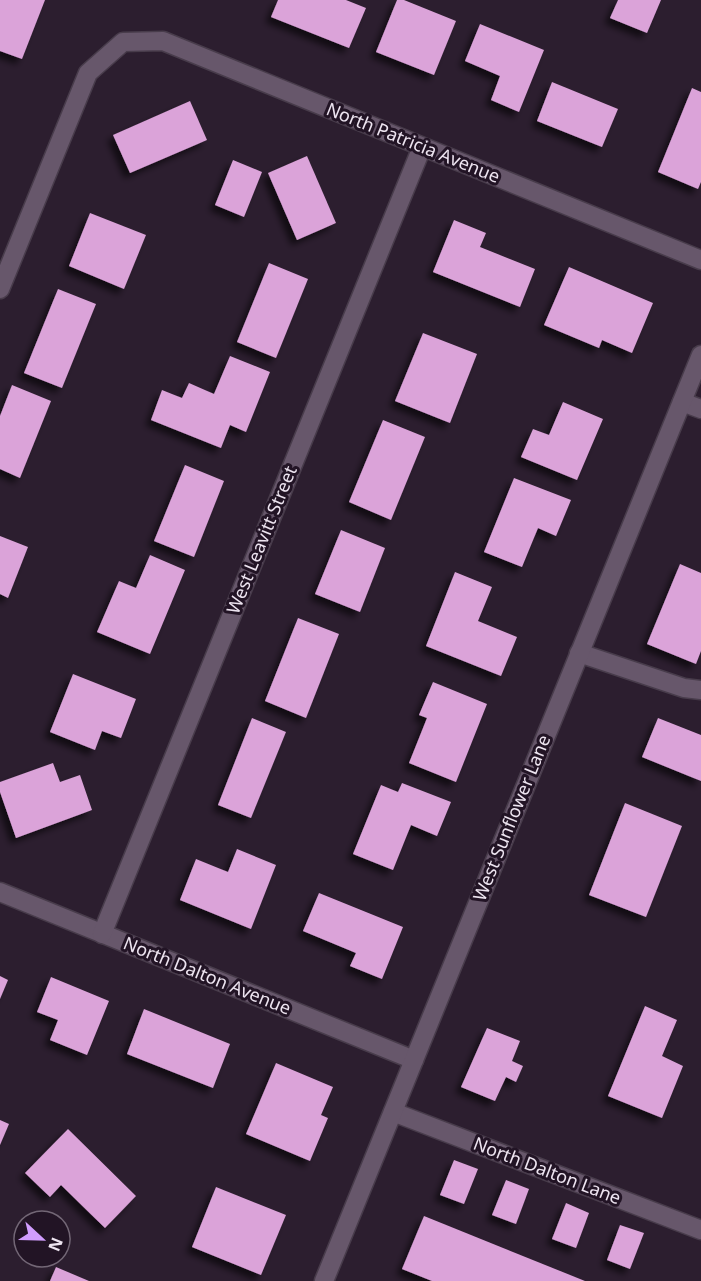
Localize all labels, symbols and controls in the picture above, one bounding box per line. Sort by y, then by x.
street label: North Patricia Avenue [323,96,504,188]
street label: West Leavitt Street [220,462,302,617]
street label: West Sunflower Lane [467,731,555,904]
street label: North Dalton Avenue [120,930,295,1020]
street label: North Dalton Lane [470,1131,625,1209]
north arrow [12,1209,72,1269]
text: N [43,1234,69,1255]

